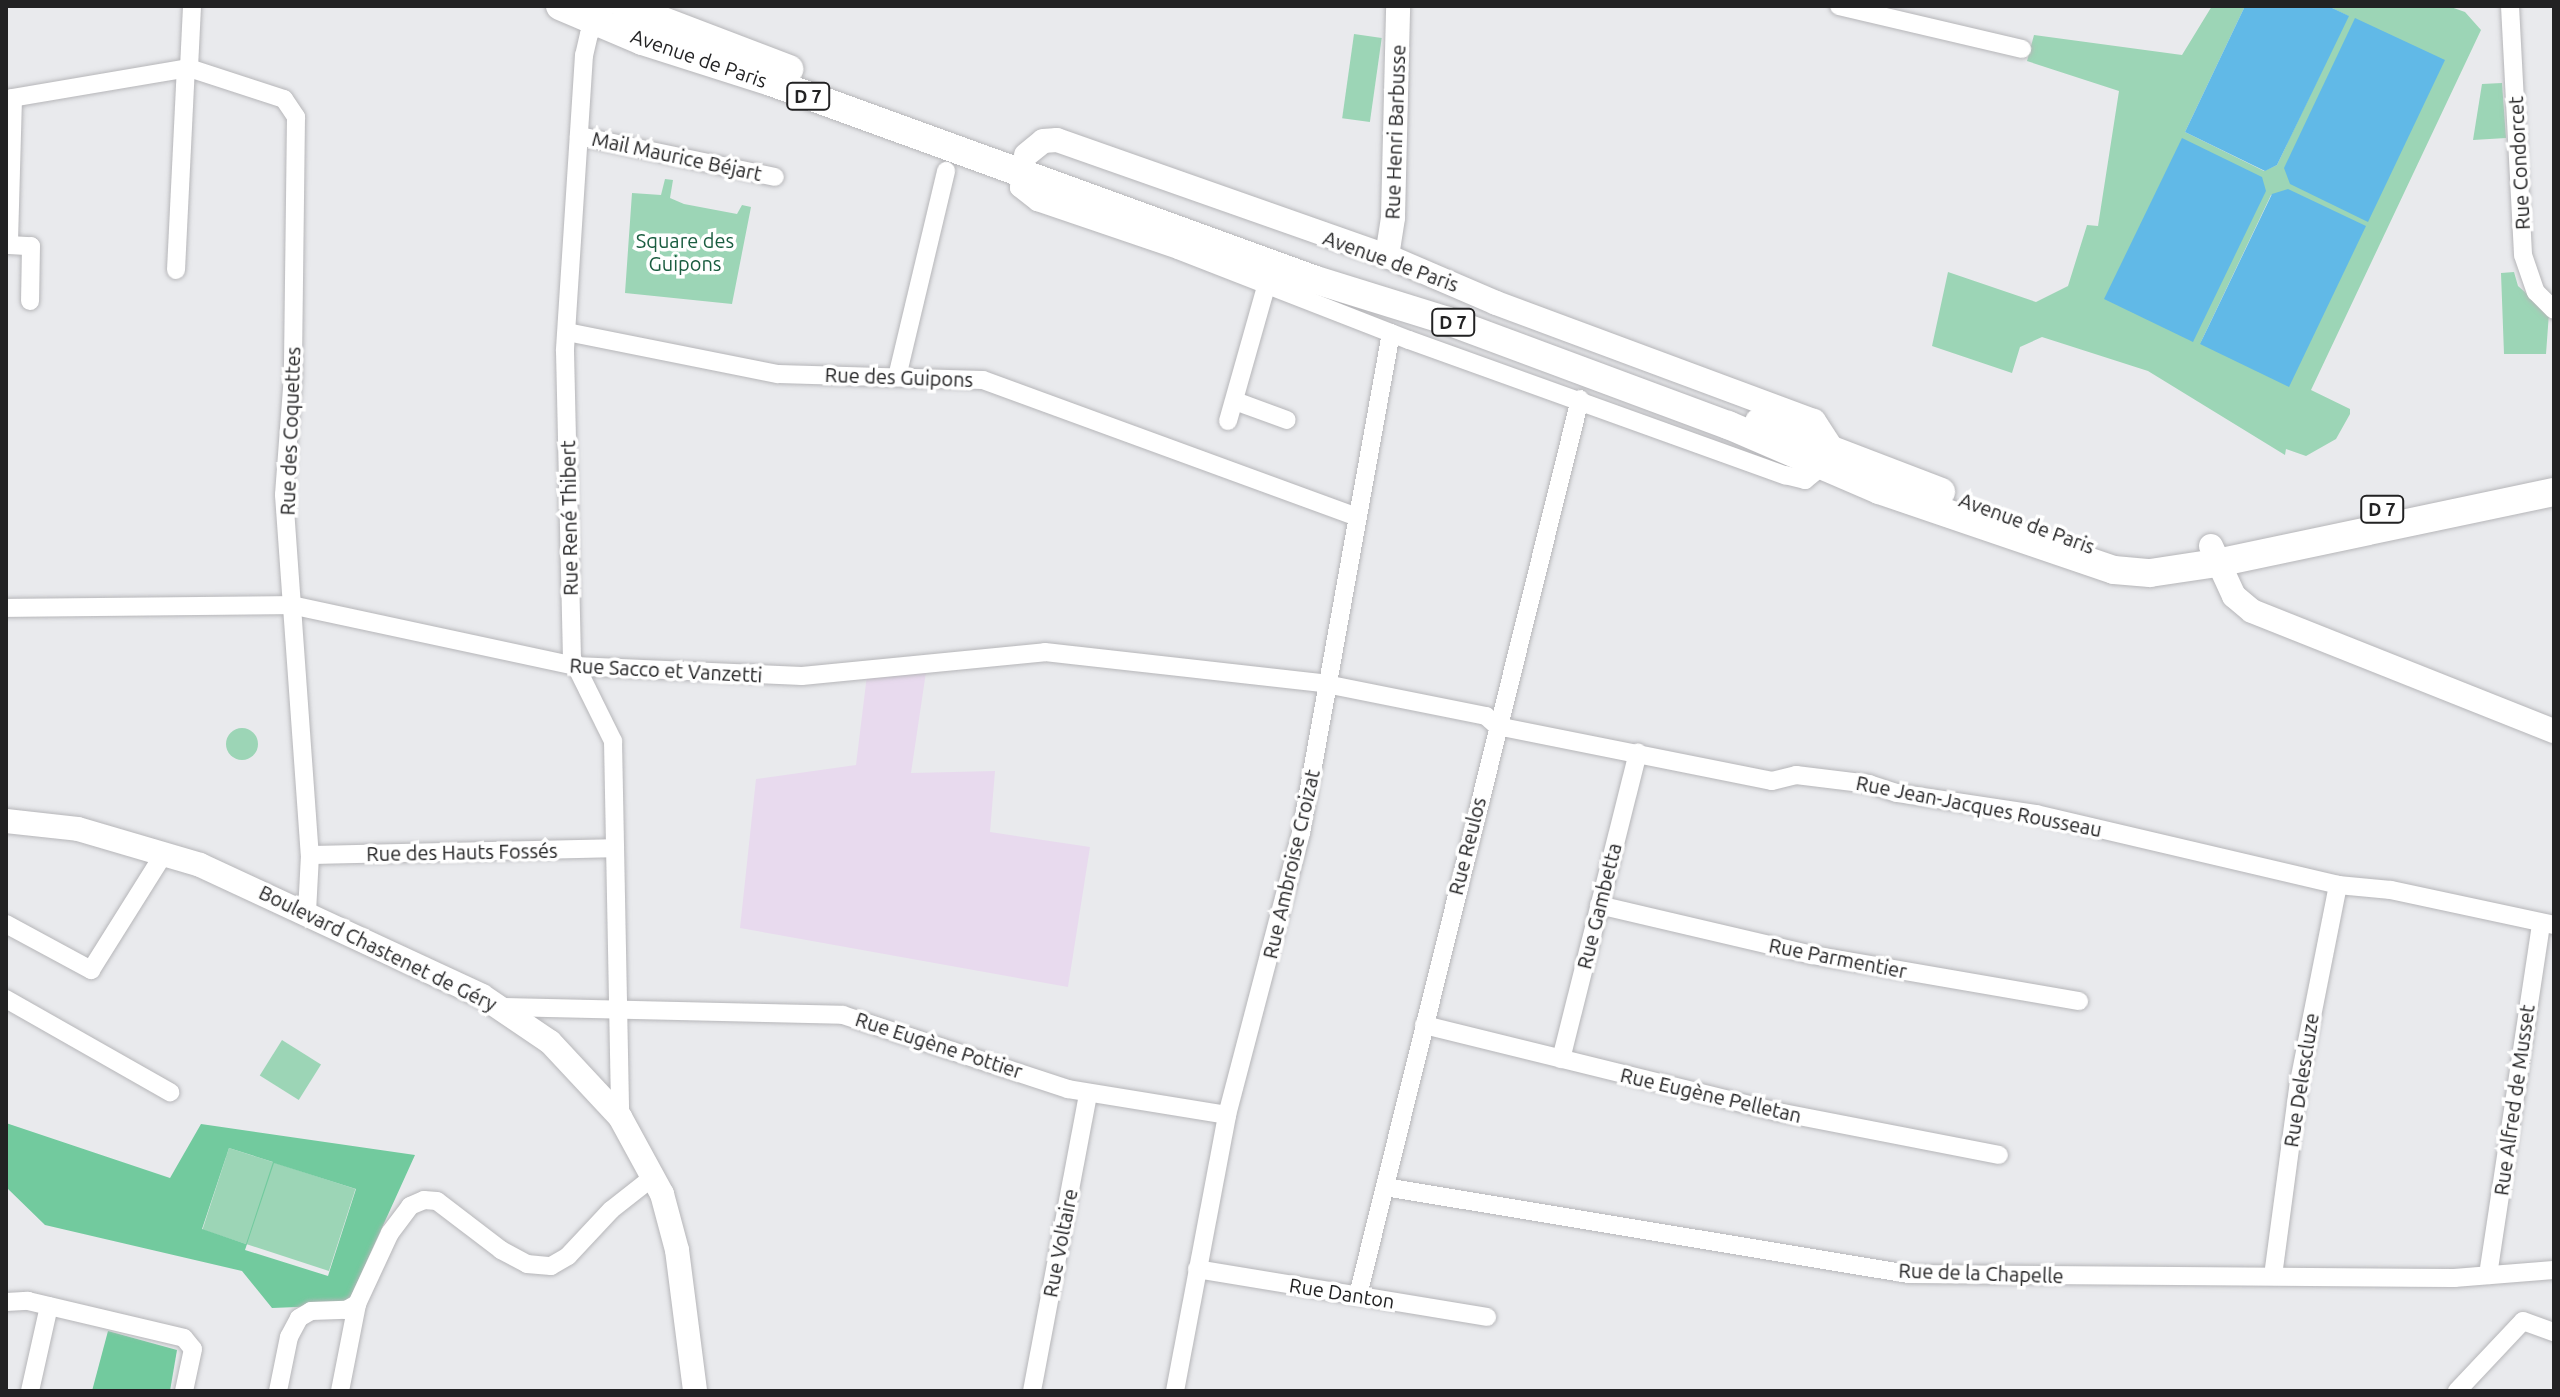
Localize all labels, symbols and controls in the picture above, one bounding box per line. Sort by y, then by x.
street label: Avenue de Paris [628,23,770,93]
street label: Rue Henri Barbusse [1380,44,1410,220]
road number: D 7 [786,82,830,110]
street label: Rue Condorcet [2504,95,2534,231]
street label: Mail Maurice Béjart [590,126,764,186]
street label: Avenue de Paris [1320,225,1462,297]
park label: Square des Guipons [636,228,734,275]
road number: D 7 [1431,308,1475,336]
street label: Rue des Coquettes [275,346,305,516]
street label: Rue des Guipons [824,362,974,392]
street label: Rue René Thibert [556,440,582,596]
street label: Avenue de Paris [1956,487,2098,559]
road number: D 7 [2360,495,2404,523]
street label: Rue Sacco et Vanzetti [569,653,763,687]
street label: Rue Ambroise Croizat [1258,767,1324,961]
street label: Rue Jean-Jacques Rousseau [1854,770,2104,842]
street label: Rue Reulos [1443,795,1491,897]
street label: Rue des Hauts Fossés [366,838,558,866]
street label: Rue Gambetta [1572,841,1626,971]
street label: Boulevard Chastenet de Géry [255,880,501,1016]
street label: Rue Parmentier [1767,933,1909,983]
street label: Rue Alfred de Musset [2489,1003,2539,1197]
street label: Rue Eugène Pottier [852,1007,1026,1083]
street label: Rue Delescluze [2279,1011,2323,1149]
street label: Rue Eugène Pelletan [1618,1062,1804,1128]
street label: Rue Voltaire [1038,1187,1082,1299]
street label: Rue de la Chapelle [1898,1258,2064,1288]
street label: Rue Danton [1288,1273,1396,1313]

